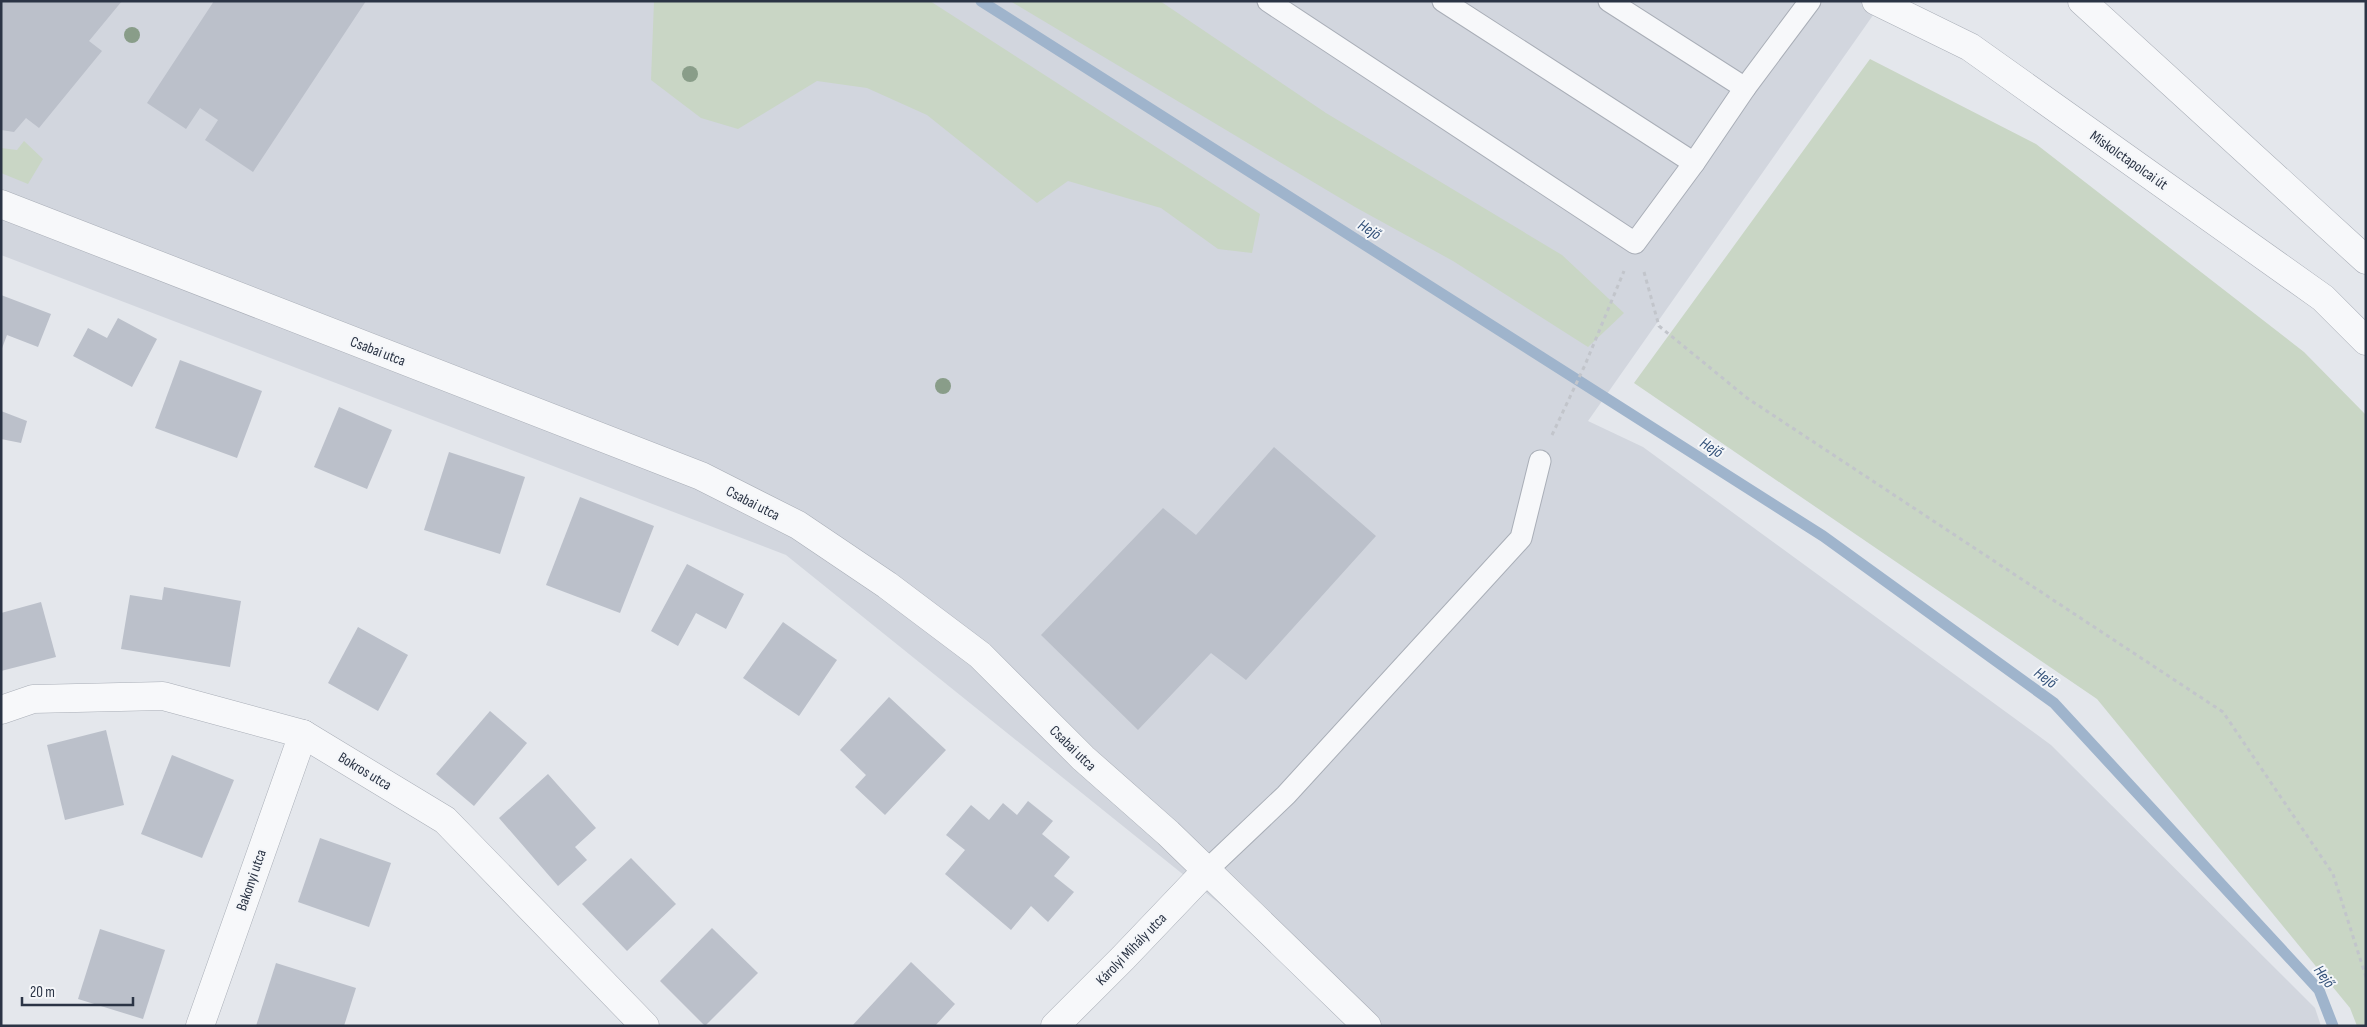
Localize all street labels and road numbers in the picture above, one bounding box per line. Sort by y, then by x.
street label: Miskolctapolcai út [2086,127,2172,194]
street label: Csabai utca [347,332,408,371]
street label: Csabai utca [723,482,783,525]
street label: Csabai utca [1045,721,1100,775]
street label: Bokros utca [335,748,395,795]
street label: Bakonyi utca [232,847,271,913]
street label: Károlyi Mihály utca [1092,909,1171,990]

